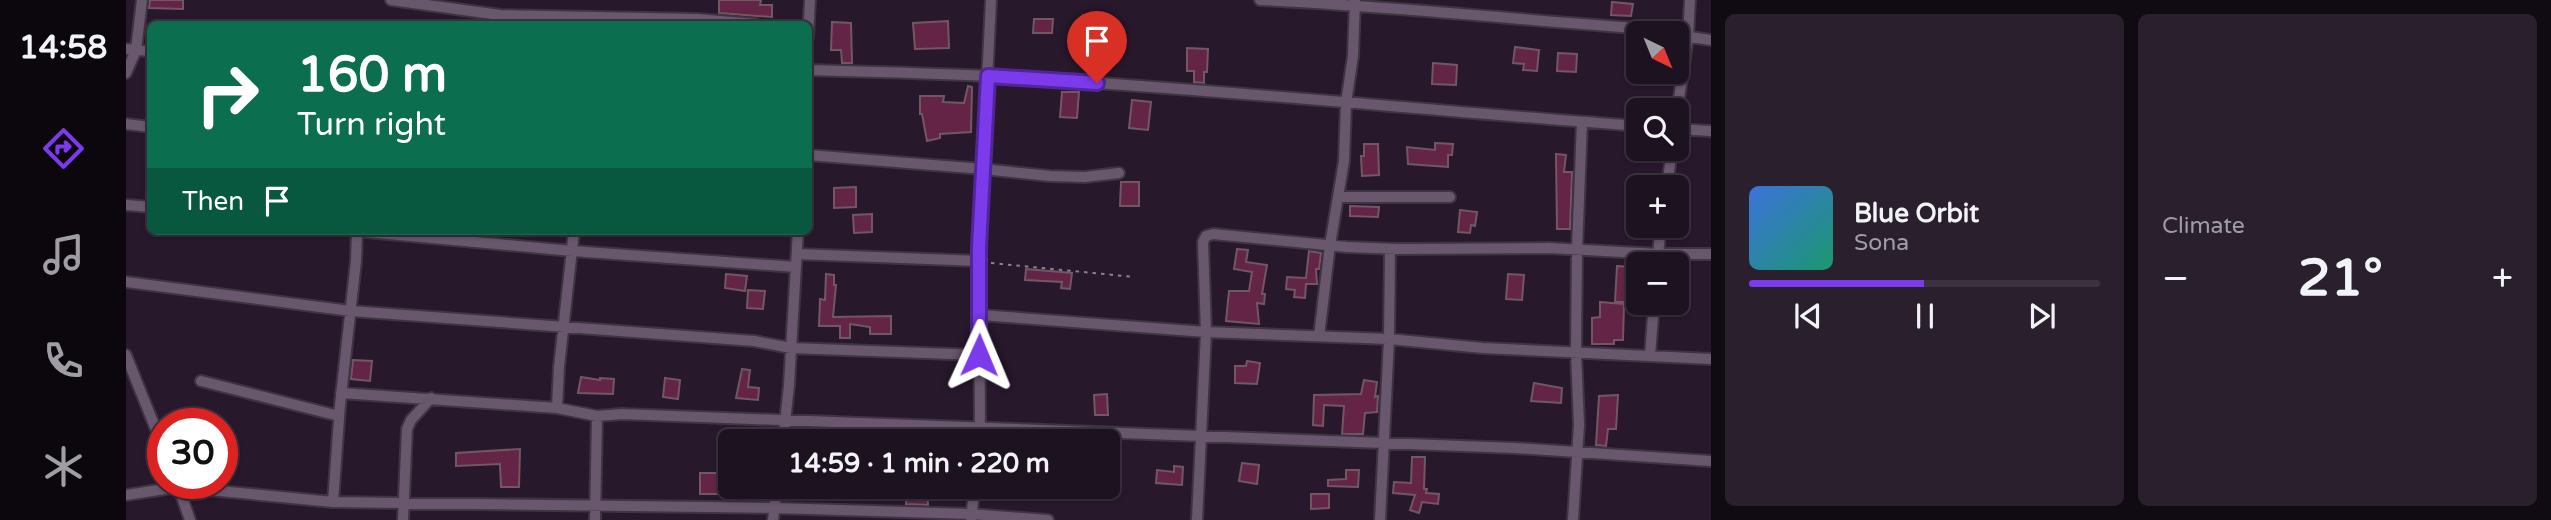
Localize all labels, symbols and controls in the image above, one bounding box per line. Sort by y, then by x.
pin [1067,11,1127,83]
north arrow [1626,21,1689,84]
map controls [1626,21,1689,315]
icon: arrive [1078,22,1116,60]
text: 14:58 [19,29,107,67]
text: 160 m [297,46,447,105]
icon: right [182,49,273,140]
button: search [1626,98,1689,161]
text: Turn right [297,106,446,144]
icon: directions [39,124,88,173]
button: + [1626,175,1689,238]
icon: arrive [258,182,296,220]
text: Then [182,186,244,217]
text: Blue Orbit [1854,198,1979,229]
text: Climate [2162,212,2245,240]
text: Sona [1854,229,1909,257]
icon: music [39,230,88,279]
text: 21° [2298,247,2383,310]
button: − [1626,252,1689,315]
text: − [2162,256,2189,302]
text: + [2492,256,2513,302]
icon: previous [1789,297,1827,335]
icon: pause [1906,297,1944,335]
icon: next [2023,297,2061,335]
position arrow [942,318,1016,392]
icon: phone [39,336,88,385]
speed limit sign: 30 [147,408,238,499]
icon: climate [39,442,88,491]
text: 14:59 · 1 min · 220 m [788,448,1050,479]

